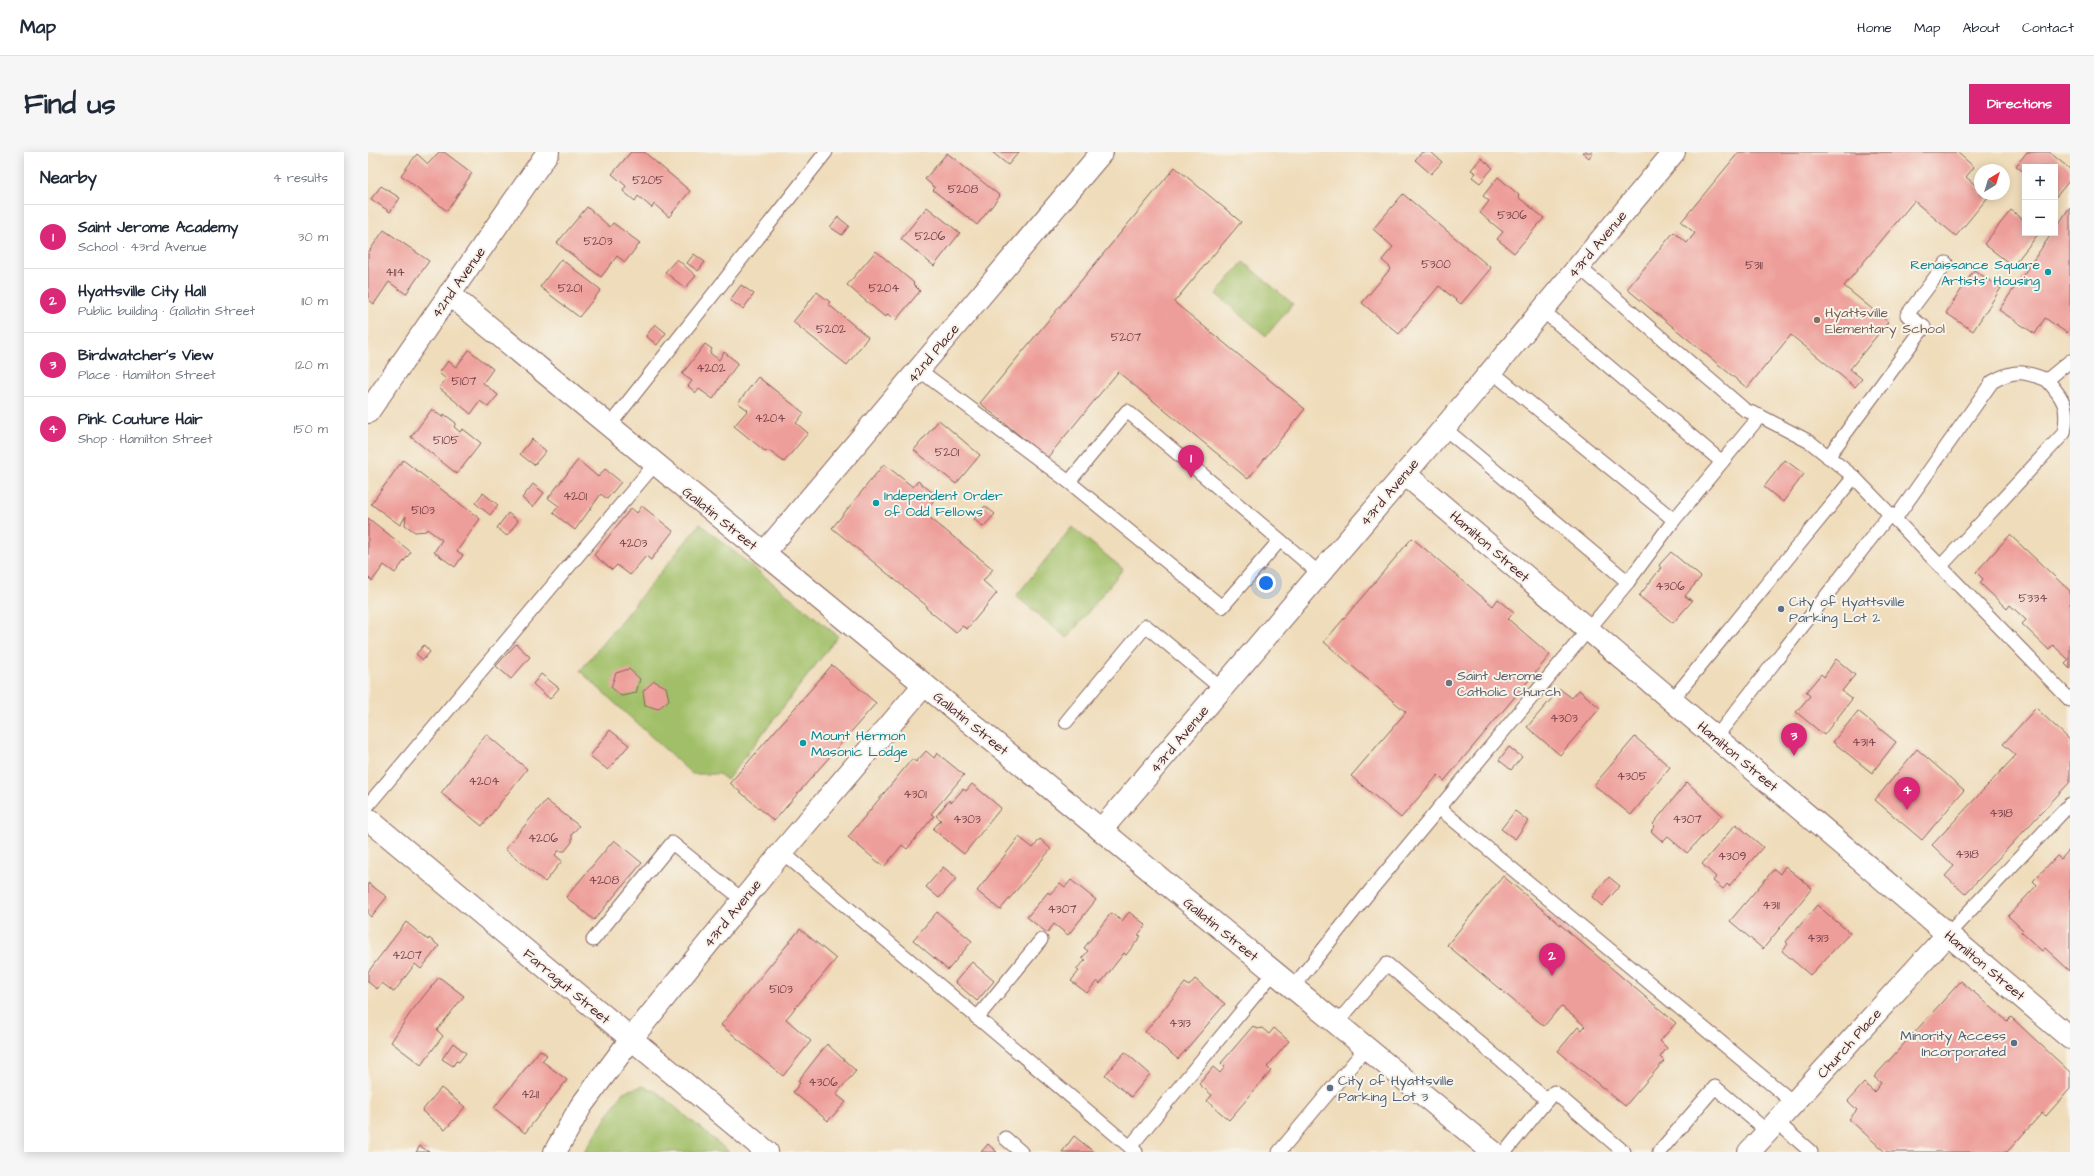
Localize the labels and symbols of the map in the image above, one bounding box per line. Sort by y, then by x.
north arrow [1974,164,2010,200]
house number: 5205 [632,172,664,189]
house number: 5208 [948,181,979,198]
street label: 43rd Avenue [1564,206,1632,283]
house number: 5306 [1497,207,1527,224]
house number: 5206 [915,228,946,245]
house number: 5203 [583,233,613,250]
street label: 42nd Avenue [427,243,491,322]
place label: Renaissance Square Artists’ Housing [1910,255,2040,291]
house number: 5300 [1421,256,1451,273]
house number: 5311 [1745,257,1763,274]
house number: 4114 [385,264,405,281]
marker: Renaissance Square Artists’ Housing [2043,267,2053,277]
house number: 5201 [558,280,583,297]
house number: 5204 [868,280,900,297]
place label: Hyattsville Elementary School [1825,303,1945,339]
marker: Hyattsville Elementary School [1812,315,1822,325]
street label: 42nd Place [903,319,965,388]
house number: 5202 [816,321,846,338]
house number: 5207 [1111,329,1142,346]
house number: 4202 [696,360,726,377]
house number: 5107 [452,373,477,390]
house number: 4204 [755,410,785,427]
house number: 5105 [433,432,460,449]
house number: 5201 [935,444,960,461]
pin: 1 [1178,445,1204,478]
street label: 43rd Avenue [1356,454,1424,531]
street label: Gallatin Street [677,482,762,556]
place label: Independent Order of Odd Fellows [884,486,1003,522]
house number: 4201 [563,488,588,505]
marker: Independent Order of Odd Fellows [871,498,881,508]
house number: 5103 [411,502,435,519]
street label: Hamilton Street [1445,506,1534,587]
house number: 4203 [619,535,647,552]
your location [1256,573,1276,593]
house number: 4306 [1655,578,1685,595]
house number: 5334 [2019,590,2047,607]
place label: City of Hyattsville Parking Lot 2 [1789,592,1905,628]
marker: City of Hyattsville Parking Lot 2 [1776,604,1786,614]
place label: Saint Jerome Catholic Church [1457,666,1561,702]
marker: Saint Jerome Catholic Church [1444,678,1454,688]
street label: Gallatin Street [928,687,1013,761]
street label: 43rd Avenue [1146,701,1214,778]
house number: 4303 [1550,710,1578,727]
street label: Hamilton Street [1693,717,1782,797]
pin: 3 [1781,723,1807,756]
place label: Mount Hermon Masonic Lodge [811,726,908,762]
house number: 4314 [1852,734,1876,751]
marker: Mount Hermon Masonic Lodge [798,738,808,748]
house number: 4305 [1617,768,1648,785]
house number: 4204 [469,773,499,790]
pin: 4 [1894,777,1920,810]
house number: 4301 [903,786,927,803]
house number: 4318 [1989,805,2013,822]
house number: 4303 [953,811,981,828]
house number: 4307 [1672,811,1702,828]
house number: 4206 [528,830,559,847]
house number: 4318 [1955,846,1979,863]
house number: 4309 [1718,848,1747,865]
house number: 4208 [589,872,619,889]
street label: 43rd Avenue [699,875,767,952]
street label: Gallatin Street [1178,893,1263,967]
house number: 4311 [1762,897,1780,914]
house number: 4307 [1047,901,1077,918]
street label: Hamilton Street [1940,926,2029,1006]
house number: 4313 [1807,930,1829,947]
pin: 2 [1539,943,1565,976]
street label: Farragut Street [518,944,614,1029]
house number: 4207 [392,947,423,964]
house number: 5103 [769,981,793,998]
street label: Church Place [1813,1004,1887,1083]
house number: 4313 [1169,1015,1191,1032]
place label: Minority Access Incorporated [1900,1026,2006,1062]
marker: Minority Access Incorporated [2009,1038,2019,1048]
place label: City of Hyattsville Parking Lot 3 [1338,1071,1454,1107]
house number: 4306 [808,1074,838,1091]
marker: City of Hyattsville Parking Lot 3 [1325,1083,1335,1093]
house number: 4211 [521,1086,540,1103]

